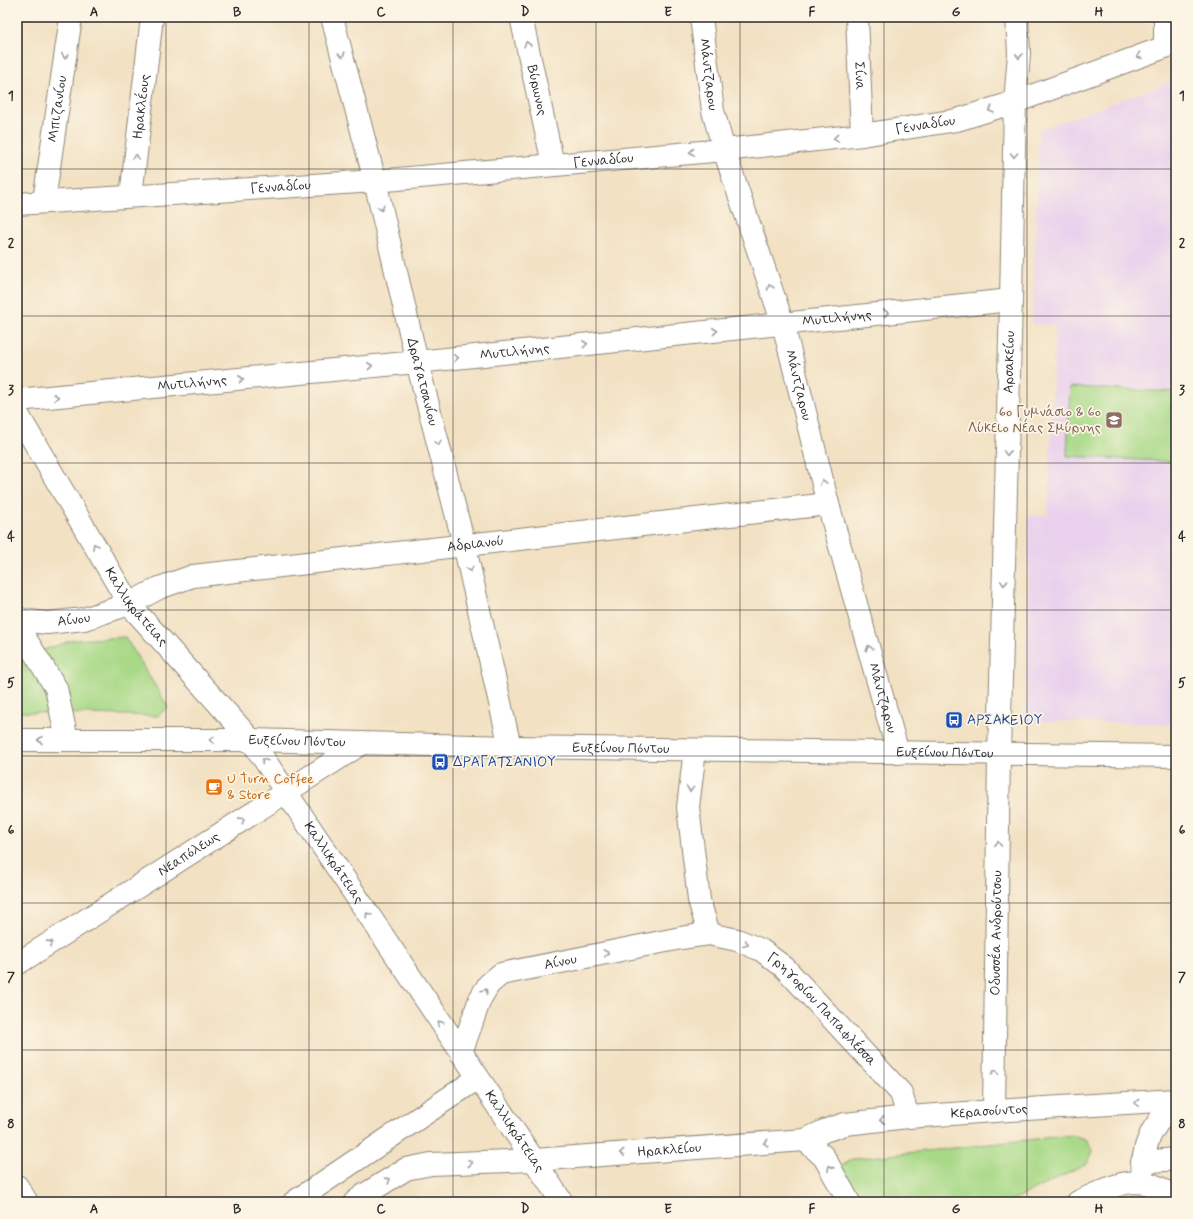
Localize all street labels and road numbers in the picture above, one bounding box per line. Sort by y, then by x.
street label: Μάντζαρου [695,37,722,112]
street label: Σίνα [850,61,869,91]
street label: Βύρωνος [523,63,551,117]
street label: Ηρακλέους [129,73,154,140]
street label: Μπιζανίου [44,74,71,144]
street label: Γενναδίου [894,111,957,139]
street label: Γενναδίου [572,149,634,172]
street label: Γενναδίου [250,176,311,198]
street label: Μυτιλήνης [801,306,873,331]
street label: Αρσακείου [1000,331,1019,394]
street label: Δραγατσανίου [403,336,442,428]
street label: Μυτιλήνης [479,339,550,364]
street label: Μάντζαρου [781,348,816,422]
street label: Μυτιλήνης [157,371,228,396]
street label: Αδριανού [446,532,505,556]
street label: Καλλικράτειας [101,564,172,650]
street label: Αίνου [56,608,93,631]
street label: Μάντζαρου [864,661,901,735]
street label: Ευξείνου Πόντου [248,731,346,752]
street label: Ευξείνου Πόντου [572,739,670,758]
street label: Ευξείνου Πόντου [896,743,993,763]
street label: Καλλικράτειας [300,818,368,907]
street label: Νεαπόλεως [155,828,223,881]
street label: Οδυσσέα Ανδρούτσου [986,870,1006,996]
street label: Γρηγορίου Παπαφλέσσα [763,949,880,1070]
street label: Αίνου [543,950,578,974]
street label: Καλλικράτειας [481,1087,549,1176]
street label: Κερασούντος [950,1100,1028,1123]
street label: Ηρακλείου [636,1139,702,1161]

